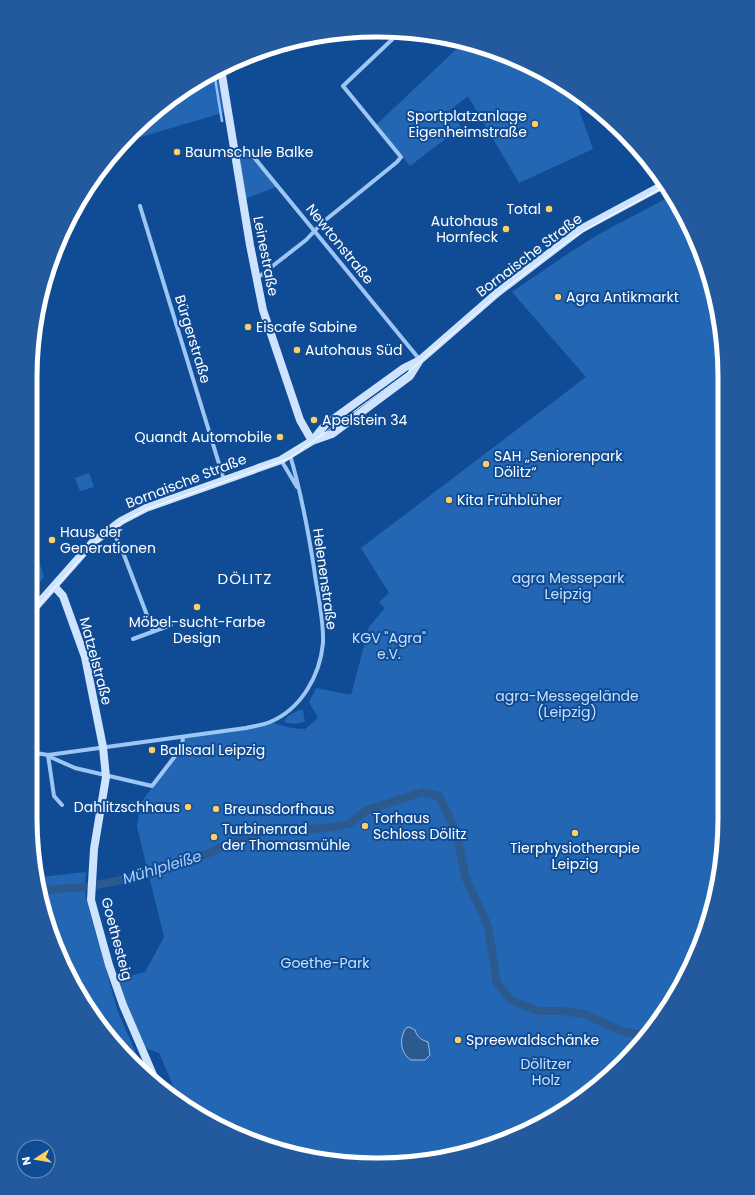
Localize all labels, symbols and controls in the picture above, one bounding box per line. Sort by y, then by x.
place label: Sportplatzanlage Eigenheimstraße [407,106,527,142]
marker: Sportplatzanlage Eigenheimstraße [530,119,540,129]
place label: Baumschule Balke [185,142,314,162]
marker: Baumschule Balke [172,147,182,157]
street label: Newtonstraße [301,199,379,289]
place label: Total [506,199,541,219]
marker: Total [544,204,554,214]
street label: Bornaische Straße [472,208,586,302]
place label: Autohaus Hornfeck [431,211,499,247]
street label: Leinestraße [248,214,284,298]
marker: Autohaus Hornfeck [501,224,511,234]
place label: Agra Antikmarkt [566,287,679,307]
street label: Bürgerstraße [170,292,216,386]
marker: Agra Antikmarkt [553,292,563,302]
place label: Eiscafe Sabine [256,317,357,337]
marker: Eiscafe Sabine [243,322,253,332]
place label: Autohaus Süd [305,340,403,360]
marker: Autohaus Süd [292,345,302,355]
place label: Apelstein 34 [322,410,407,430]
marker: Apelstein 34 [309,415,319,425]
place label: Quandt Automobile [134,427,272,447]
marker: Quandt Automobile [275,432,285,442]
place label: SAH „Seniorenpark Dölitz“ [494,446,623,482]
street label: Bornaische Straße [123,449,250,513]
marker: SAH „Seniorenpark Dölitz“ [481,459,491,469]
place label: Kita Frühblüher [457,490,562,510]
marker: Kita Frühblüher [444,495,454,505]
place label: Haus der Generationen [60,522,156,558]
street label: Helenenstraße [308,527,342,631]
marker: Haus der Generationen [47,535,57,545]
district label: DÖLITZ [218,568,272,589]
park label: agra Messepark Leipzig [512,568,625,604]
marker: Möbel-sucht-Farbe Design [192,602,202,612]
place label: Möbel-sucht-Farbe Design [129,612,266,648]
street label: Matzelstraße [75,615,117,708]
park label: KGV "Agra" e.V. [352,628,426,664]
park label: agra-Messegelände (Leipzig) [495,686,639,722]
place label: Ballsaal Leipzig [160,740,265,760]
marker: Ballsaal Leipzig [147,745,157,755]
place label: Dahlitzschhaus [74,797,180,817]
place label: Breunsdorfhaus [224,799,335,819]
marker: Dahlitzschhaus [183,802,193,812]
marker: Breunsdorfhaus [211,804,221,814]
place label: Torhaus Schloss Dölitz [373,808,467,844]
place label: Turbinenrad der Thomasmühle [222,819,351,855]
marker: Torhaus Schloss Dölitz [360,821,370,831]
marker: Tierphysiotherapie Leipzig [570,828,580,838]
marker: Turbinenrad der Thomasmühle [209,832,219,842]
place label: Tierphysiotherapie Leipzig [510,838,640,874]
water label: Mühlpleiße [120,845,204,889]
street label: Goethesteig [96,895,138,983]
park label: Goethe-Park [281,953,370,973]
place label: Spreewaldschänke [466,1030,600,1050]
marker: Spreewaldschänke [453,1035,463,1045]
park label: Dölitzer Holz [520,1054,572,1090]
north arrow [16,1139,56,1179]
text: N [18,1155,35,1167]

